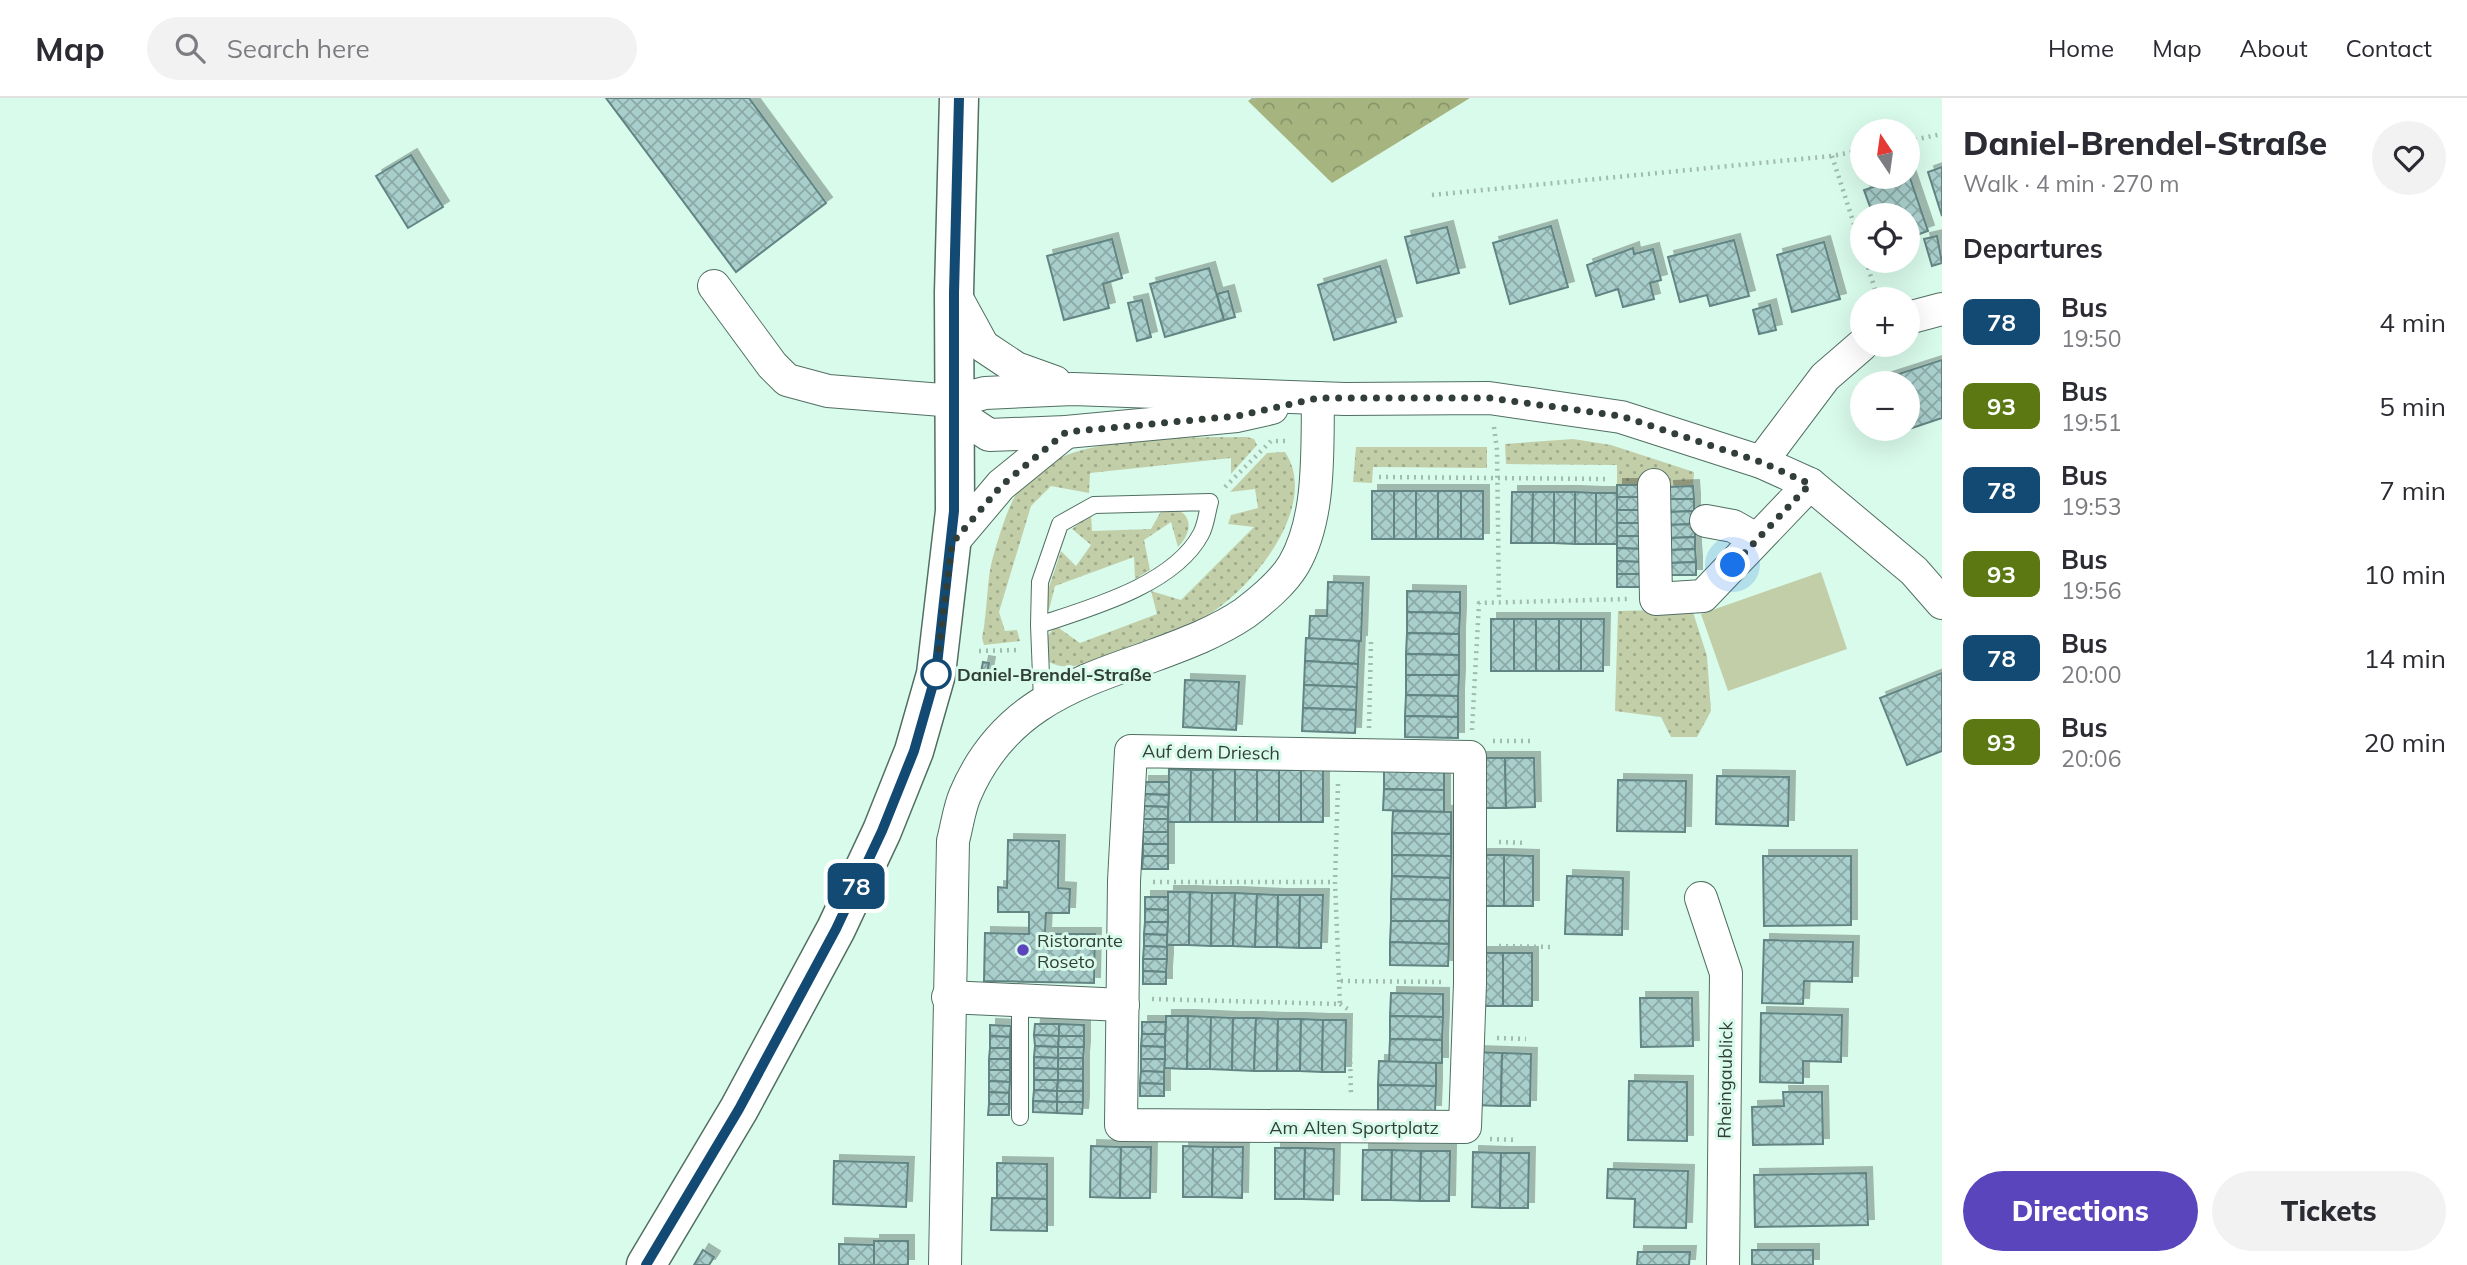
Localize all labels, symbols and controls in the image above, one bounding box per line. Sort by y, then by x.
search box [147,17,637,80]
text: Map [35,28,105,69]
icon: search [171,29,209,67]
text: Search here [227,32,370,65]
text: Home [2048,33,2114,63]
text: Map [2152,33,2202,63]
text: About [2240,33,2308,63]
text: Contact [2346,33,2432,63]
north arrow [1850,119,1920,189]
map controls [1850,119,1920,441]
button: heart [2372,121,2446,195]
text: Daniel-Brendel-Straße [1963,122,2327,163]
text: Walk · 4 min · 270 m [1963,169,2180,198]
button: locate [1850,203,1920,273]
text: Departures [1963,232,2103,265]
button: + [1850,287,1920,357]
text: Bus [2061,291,2107,324]
text: 4 min [2379,306,2446,339]
text: 78 [1987,307,2016,337]
text: 19:50 [2061,324,2121,353]
button: − [1850,371,1920,441]
text: Bus [2061,375,2107,408]
text: 5 min [2379,390,2446,423]
text: 93 [1987,391,2016,421]
text: 19:51 [2061,408,2121,437]
text: Bus [2061,459,2107,492]
text: 7 min [2379,474,2446,507]
text: 78 [1987,475,2016,505]
text: 19:53 [2061,492,2121,521]
text: Bus [2061,543,2107,576]
your location [1715,547,1750,582]
text: 10 min [2364,558,2446,591]
text: 93 [1987,559,2016,589]
text: 19:56 [2061,576,2121,605]
text: Bus [2061,627,2107,660]
text: 14 min [2364,642,2446,675]
text: 78 [1987,643,2016,673]
marker: Daniel-Brendel-Straße [921,659,951,689]
text: 20:00 [2061,660,2121,689]
place label: Daniel-Brendel-Straße [957,663,1152,686]
text: Bus [2061,711,2107,744]
text: 20 min [2364,726,2446,759]
text: 93 [1987,727,2016,757]
street label: Auf dem Driesch [1142,739,1280,765]
text: 20:06 [2061,744,2121,773]
line badge: 78 [824,863,888,909]
text: 78 [842,871,870,901]
place label: Ristorante Roseto [1037,929,1123,973]
marker: Ristorante Roseto [1015,942,1031,958]
street label: Rheingaublick [1712,1020,1738,1139]
street label: Am Alten Sportplatz [1269,1116,1439,1139]
button: Directions [1963,1171,2198,1251]
button: Tickets [2212,1171,2446,1251]

